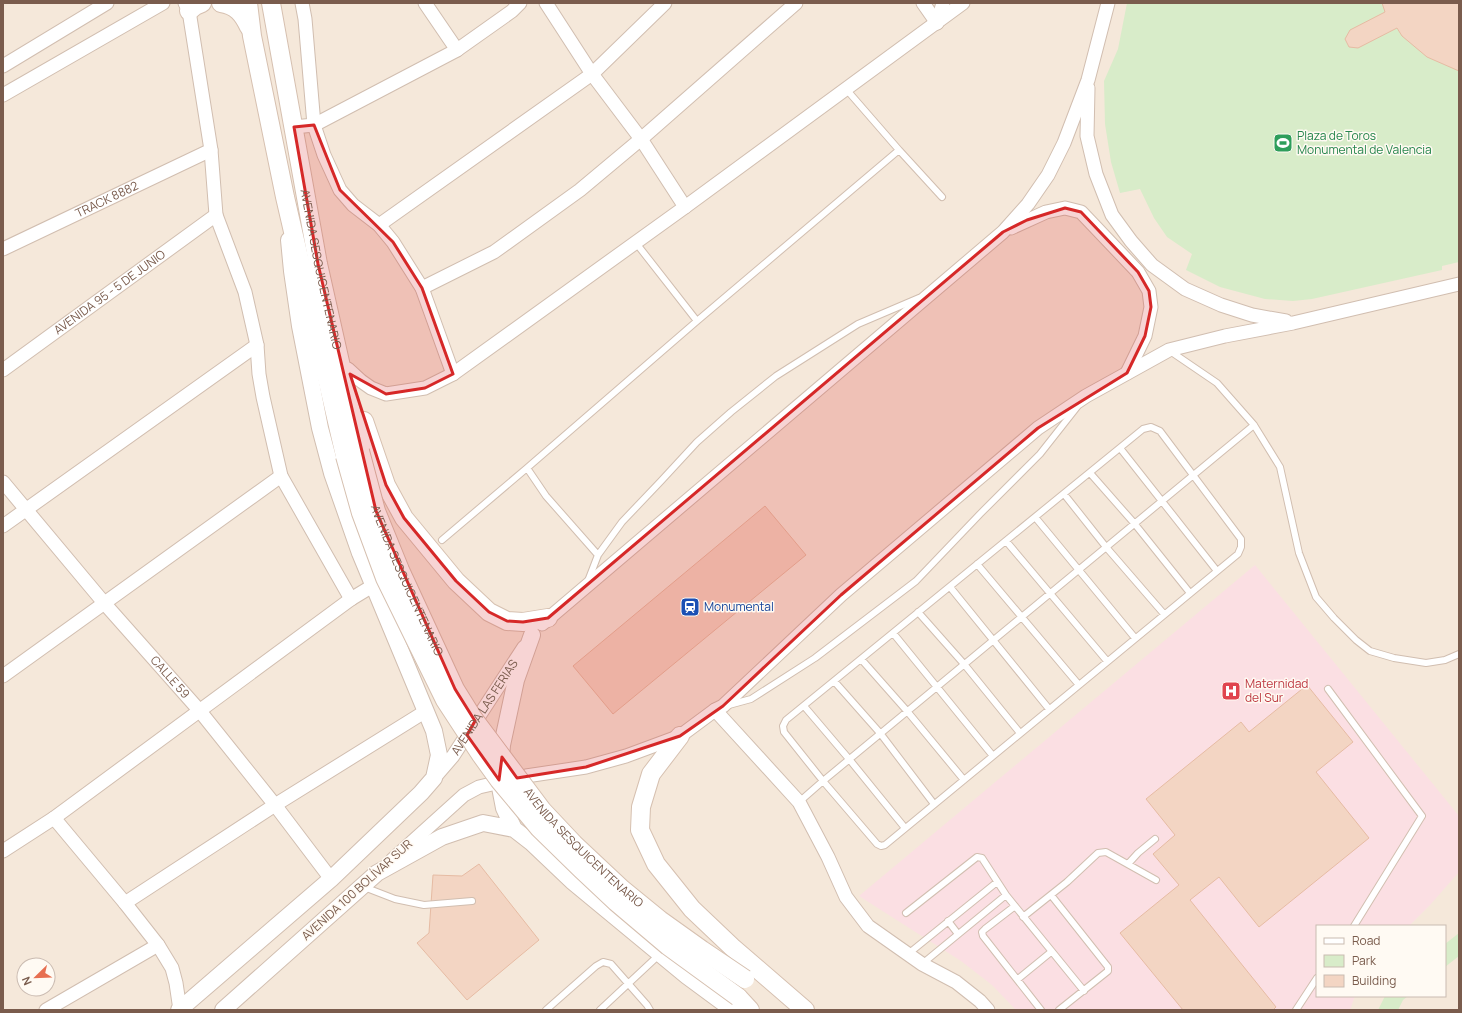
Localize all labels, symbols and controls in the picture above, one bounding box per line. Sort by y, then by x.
place label: Plaza de Toros Monumental de Valencia [1297,127,1432,158]
sports icon: Plaza de Toros Monumental de Valencia [1272,132,1294,154]
street label: TRACK 8882 [72,177,141,221]
street label: AVENIDA SESQUICENTENARIO [297,188,346,352]
street label: AVENIDA 95 - 5 DE JUNIO [50,245,169,338]
street label: AVENIDA SESQUICENTENARIO [367,503,448,659]
station icon: Monumental [679,596,701,618]
place label: Monumental [704,598,774,615]
street label: CALLE 59 [147,652,194,702]
street label: AVENIDA LAS FERIAS [447,656,522,758]
place label: Maternidad del Sur [1245,675,1308,706]
hospital icon: Maternidad del Sur [1220,680,1242,702]
street label: AVENIDA SESQUICENTENARIO [520,784,648,911]
street label: AVENIDA 100 BOLÍVAR SUR [298,835,416,944]
legend [1316,925,1446,997]
text: Road [1352,932,1380,949]
text: Park [1352,952,1377,969]
north arrow [16,957,56,997]
text: Building [1352,972,1396,989]
text: N [18,974,35,988]

